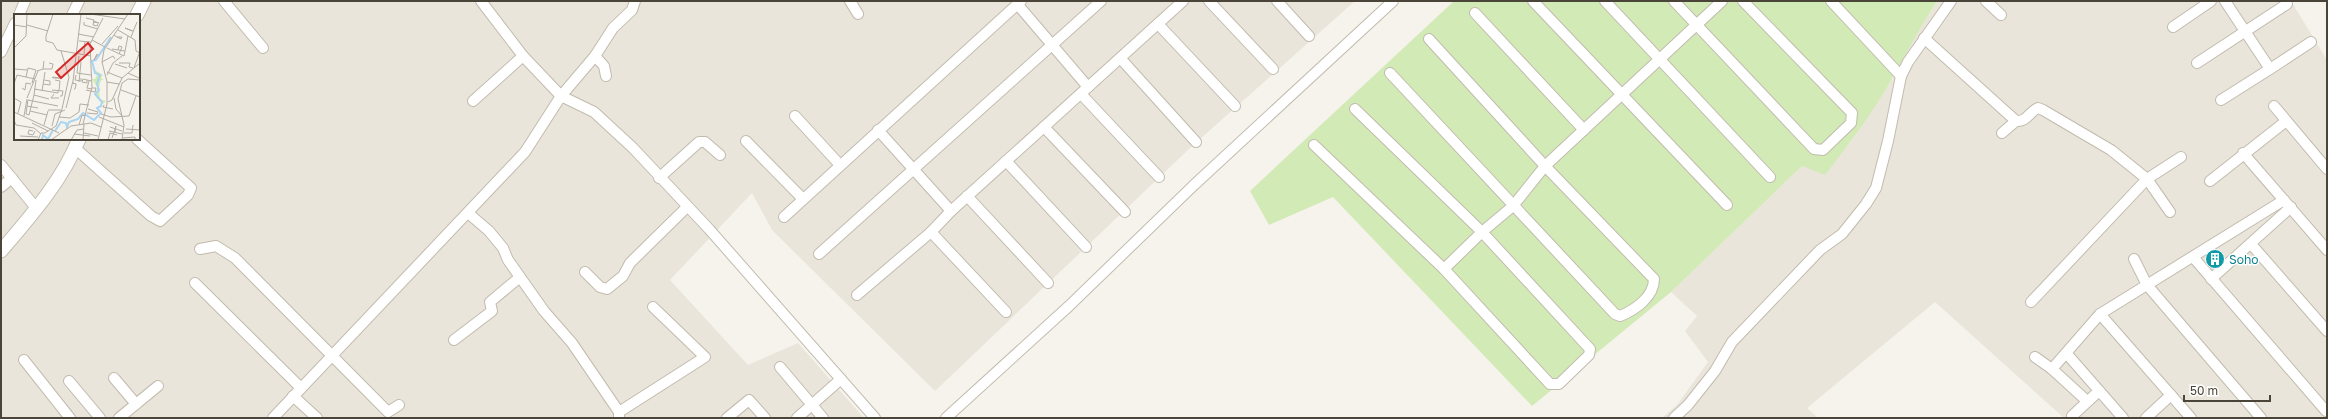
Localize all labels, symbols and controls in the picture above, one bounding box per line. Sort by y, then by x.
inset map [14,14,140,140]
building icon: Soho [2204,248,2226,270]
place label: Soho [2229,252,2258,267]
scale bar [2184,377,2270,403]
text: 50 m [2190,383,2218,398]

